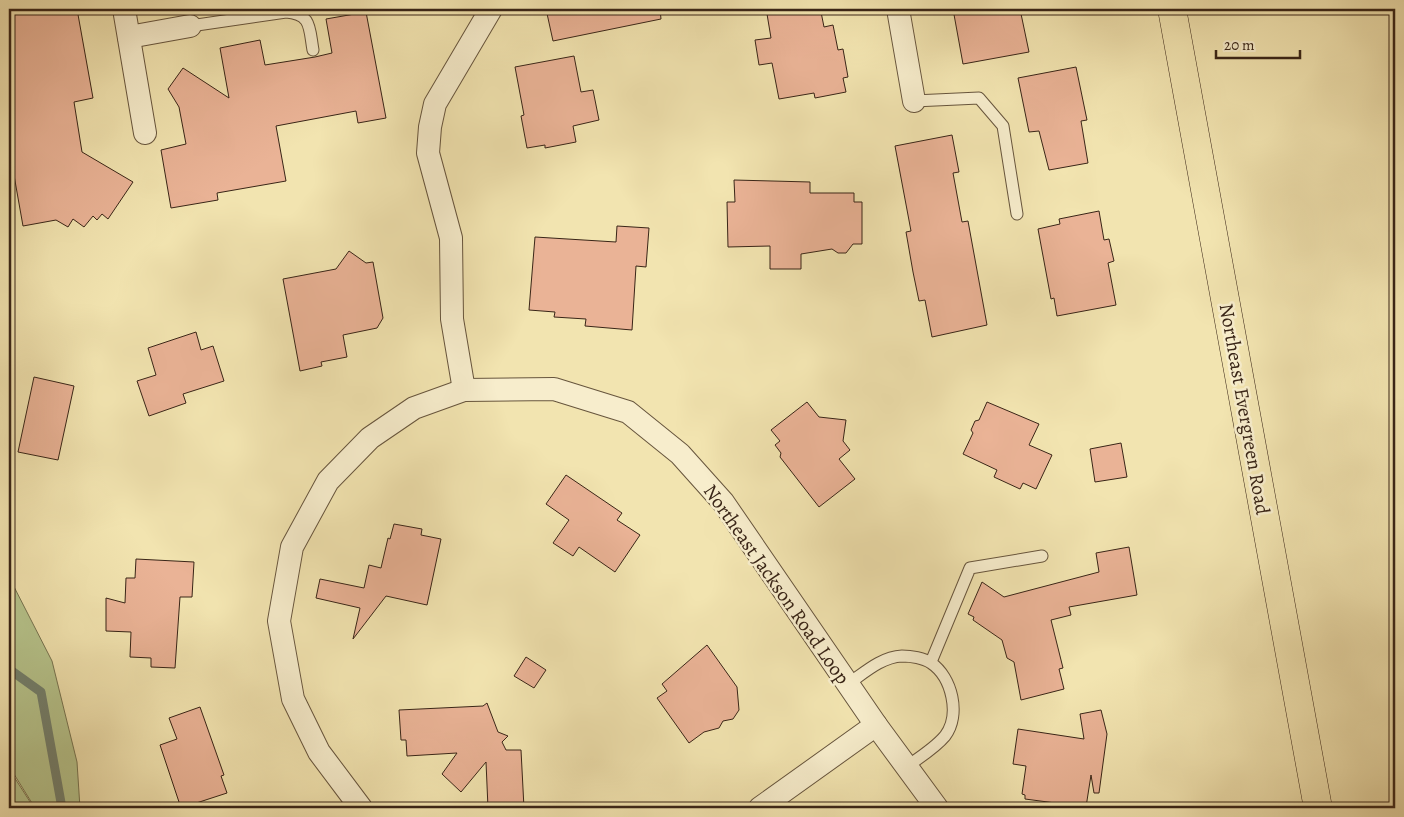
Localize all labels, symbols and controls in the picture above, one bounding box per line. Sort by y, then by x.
scale bar [1216,28,1300,60]
text: 20 m [1224,35,1255,55]
street label: Northeast Evergreen Road [1213,301,1276,517]
street label: Northeast Jackson Road Loop [697,479,856,690]

